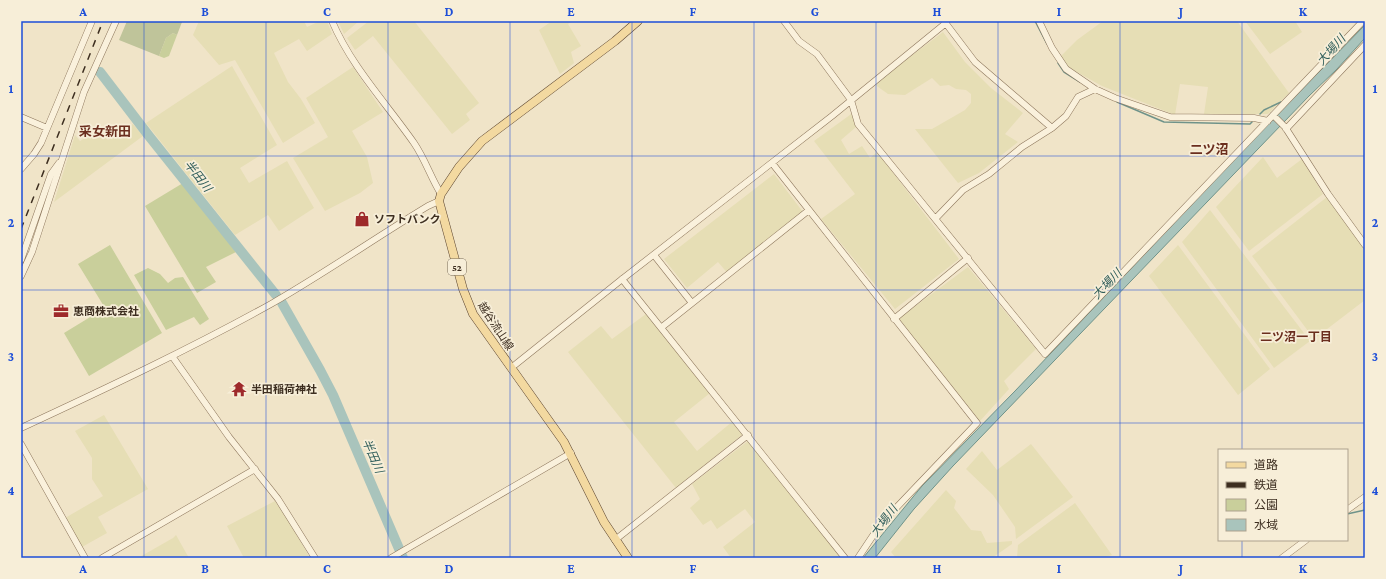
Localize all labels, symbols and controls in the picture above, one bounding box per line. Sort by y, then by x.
text: A [78,4,87,19]
text: B [201,4,209,19]
text: C [323,4,331,19]
text: D [445,4,454,19]
text: E [567,4,575,19]
text: F [690,4,697,19]
text: G [811,4,819,19]
text: H [933,4,942,19]
text: I [1057,4,1061,19]
text: J [1177,4,1183,19]
text: K [1299,4,1308,19]
water label: 大場川 [1314,30,1350,68]
text: 1 [9,81,14,96]
text: 1 [1373,81,1378,96]
district label: 采女新田 [79,124,131,139]
district label: 二ツ沼 [1189,142,1229,157]
water label: 半田川 [181,158,216,196]
shop icon: ソフトバンク [353,210,371,228]
place label: ソフトバンク [374,213,441,225]
text: 2 [8,215,15,230]
text: 2 [1372,215,1379,230]
road number: 52 [448,259,466,275]
water label: 大場川 [1089,265,1126,302]
street label: 越谷流山線 [476,300,516,352]
office icon: 恵商株式会社 [52,302,70,320]
place label: 恵商株式会社 [73,305,139,317]
district label: 二ツ沼一丁目 [1260,330,1332,344]
text: 3 [8,349,14,364]
text: 3 [1372,349,1378,364]
temple icon: 半田稲荷神社 [230,380,248,398]
place label: 半田稲荷神社 [251,383,317,395]
water label: 半田川 [360,437,387,477]
legend [1218,449,1348,541]
text: 道路 [1254,458,1278,472]
text: 鉄道 [1254,478,1278,492]
text: 4 [7,483,15,498]
text: 4 [1371,483,1379,498]
text: 公園 [1254,498,1278,512]
water label: 大場川 [868,501,902,540]
text: 水域 [1254,518,1278,532]
text: A [78,561,87,576]
text: B [201,561,209,576]
text: C [323,561,331,576]
text: D [445,561,454,576]
text: E [567,561,575,576]
text: F [690,561,697,576]
text: G [811,561,819,576]
text: H [933,561,942,576]
text: I [1057,561,1061,576]
text: J [1177,561,1183,576]
text: K [1299,561,1308,576]

